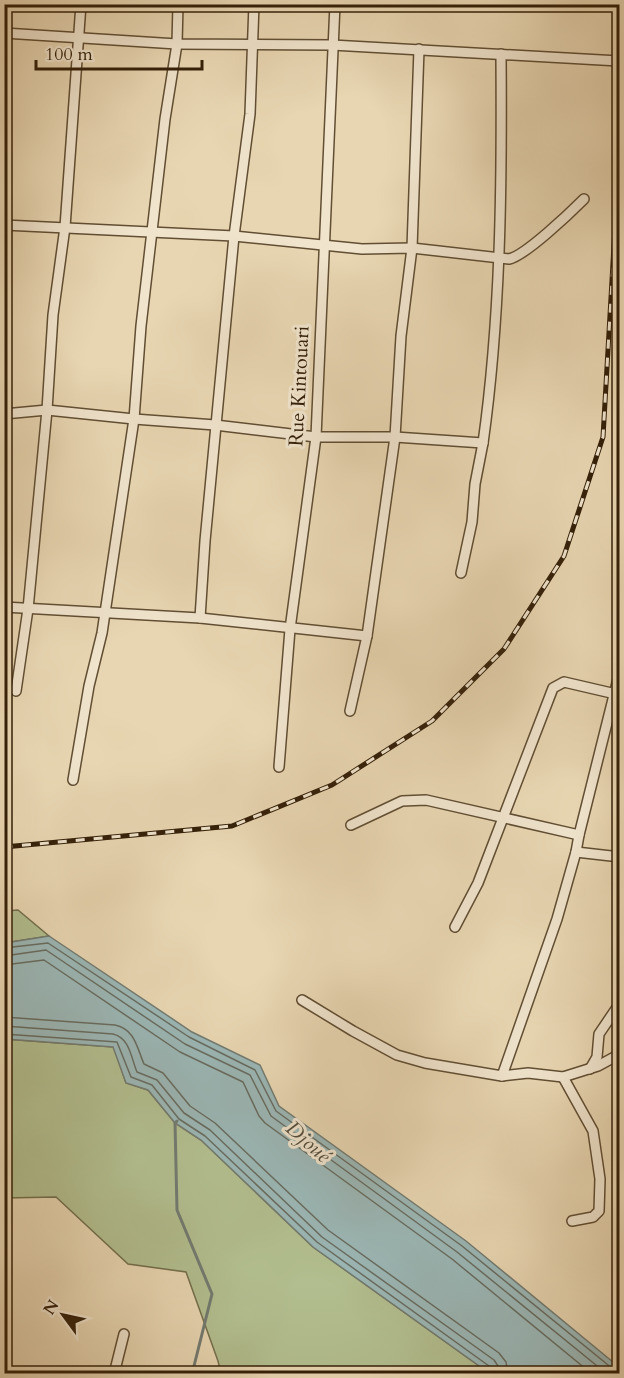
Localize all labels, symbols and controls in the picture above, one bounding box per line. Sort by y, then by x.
scale bar [36,33,202,71]
text: 100 m [45,42,93,67]
street label: Rue Kintouari [282,325,316,447]
water label: Djoué [279,1114,338,1171]
north arrow [33,1285,93,1345]
text: N [38,1295,64,1319]

